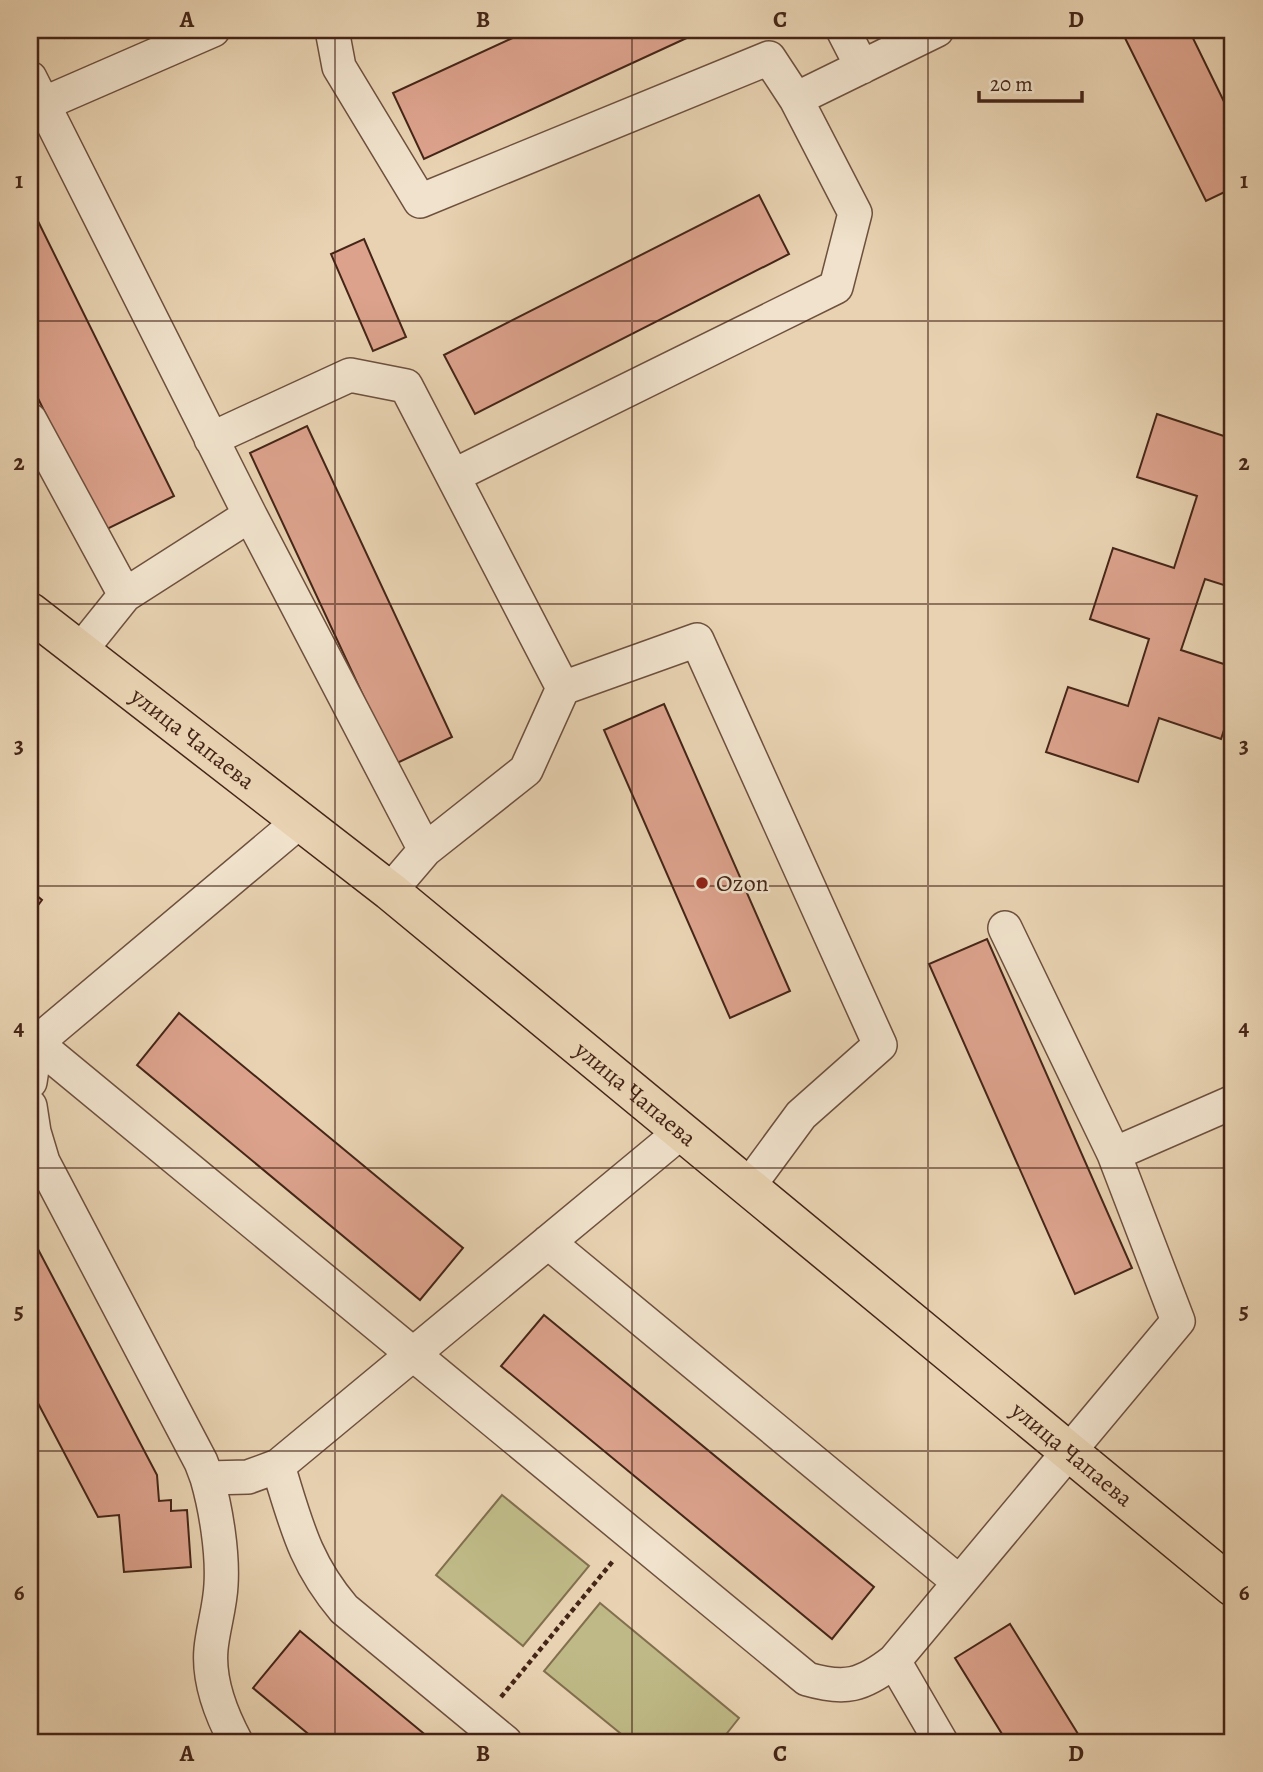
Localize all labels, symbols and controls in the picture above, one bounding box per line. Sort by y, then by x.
text: A [179,4,195,35]
text: B [476,4,490,35]
text: C [773,4,787,35]
text: D [1068,4,1084,35]
scale bar [979,60,1083,104]
text: 20 m [990,70,1033,98]
text: 1 [15,165,23,196]
text: 1 [1240,165,1248,196]
text: 2 [13,447,25,478]
text: 2 [1238,447,1250,478]
street label: улица Чапаева [123,679,262,797]
text: 3 [14,730,24,761]
text: 3 [1239,730,1249,761]
place label: Ozon [716,867,769,899]
marker: Ozon [694,875,710,891]
text: 4 [14,1012,25,1043]
text: 4 [1239,1012,1250,1043]
street label: улица Чапаева [567,1033,703,1154]
text: 5 [14,1295,24,1326]
text: 5 [1239,1295,1249,1326]
street label: улица Чапаева [1004,1394,1140,1514]
text: 6 [14,1577,25,1608]
text: 6 [1239,1577,1250,1608]
text: A [179,1738,195,1769]
text: B [476,1738,490,1769]
text: C [773,1738,787,1769]
text: D [1068,1738,1084,1769]

